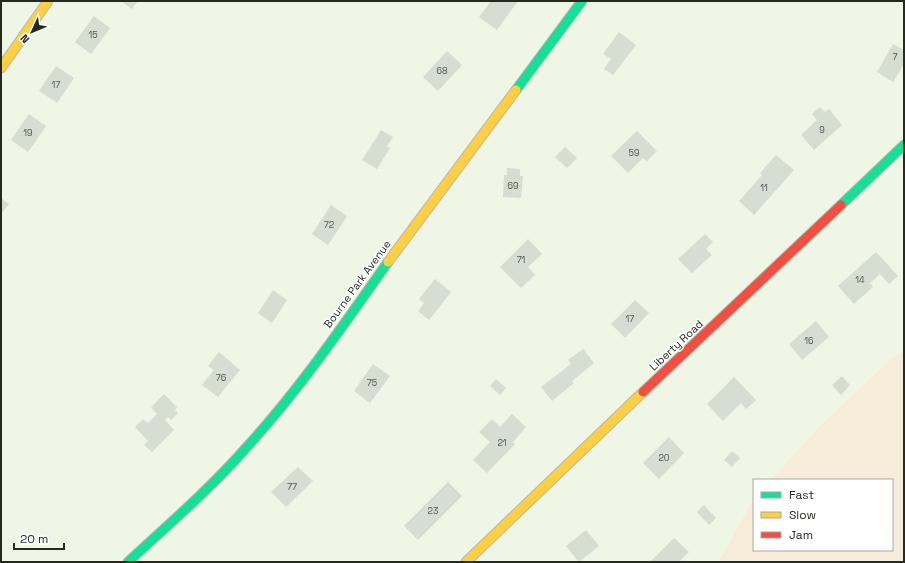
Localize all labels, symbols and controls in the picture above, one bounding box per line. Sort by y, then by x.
north arrow [12,12,52,52]
house number: 15 [88,29,98,41]
text: N [17,31,32,46]
house number: 7 [892,51,898,63]
house number: 68 [436,65,448,77]
house number: 17 [52,79,60,91]
house number: 9 [819,124,825,136]
house number: 19 [23,127,33,139]
house number: 59 [629,147,639,159]
house number: 69 [507,180,519,192]
house number: 11 [760,182,768,194]
house number: 72 [324,219,334,231]
street label: Bourne Park Avenue [320,237,394,331]
house number: 71 [517,254,526,266]
house number: 14 [855,274,865,286]
house number: 17 [626,313,634,325]
street label: Liberty Road [646,317,706,373]
house number: 16 [804,335,814,347]
house number: 76 [216,372,227,384]
house number: 75 [367,377,377,389]
house number: 21 [497,437,507,449]
house number: 20 [658,452,670,464]
legend [753,479,893,551]
house number: 77 [287,481,297,493]
text: Fast [789,487,814,503]
house number: 23 [428,505,438,517]
text: Slow [789,507,816,523]
scale bar [14,525,64,551]
text: Jam [789,527,813,543]
text: 20 m [20,531,48,547]

